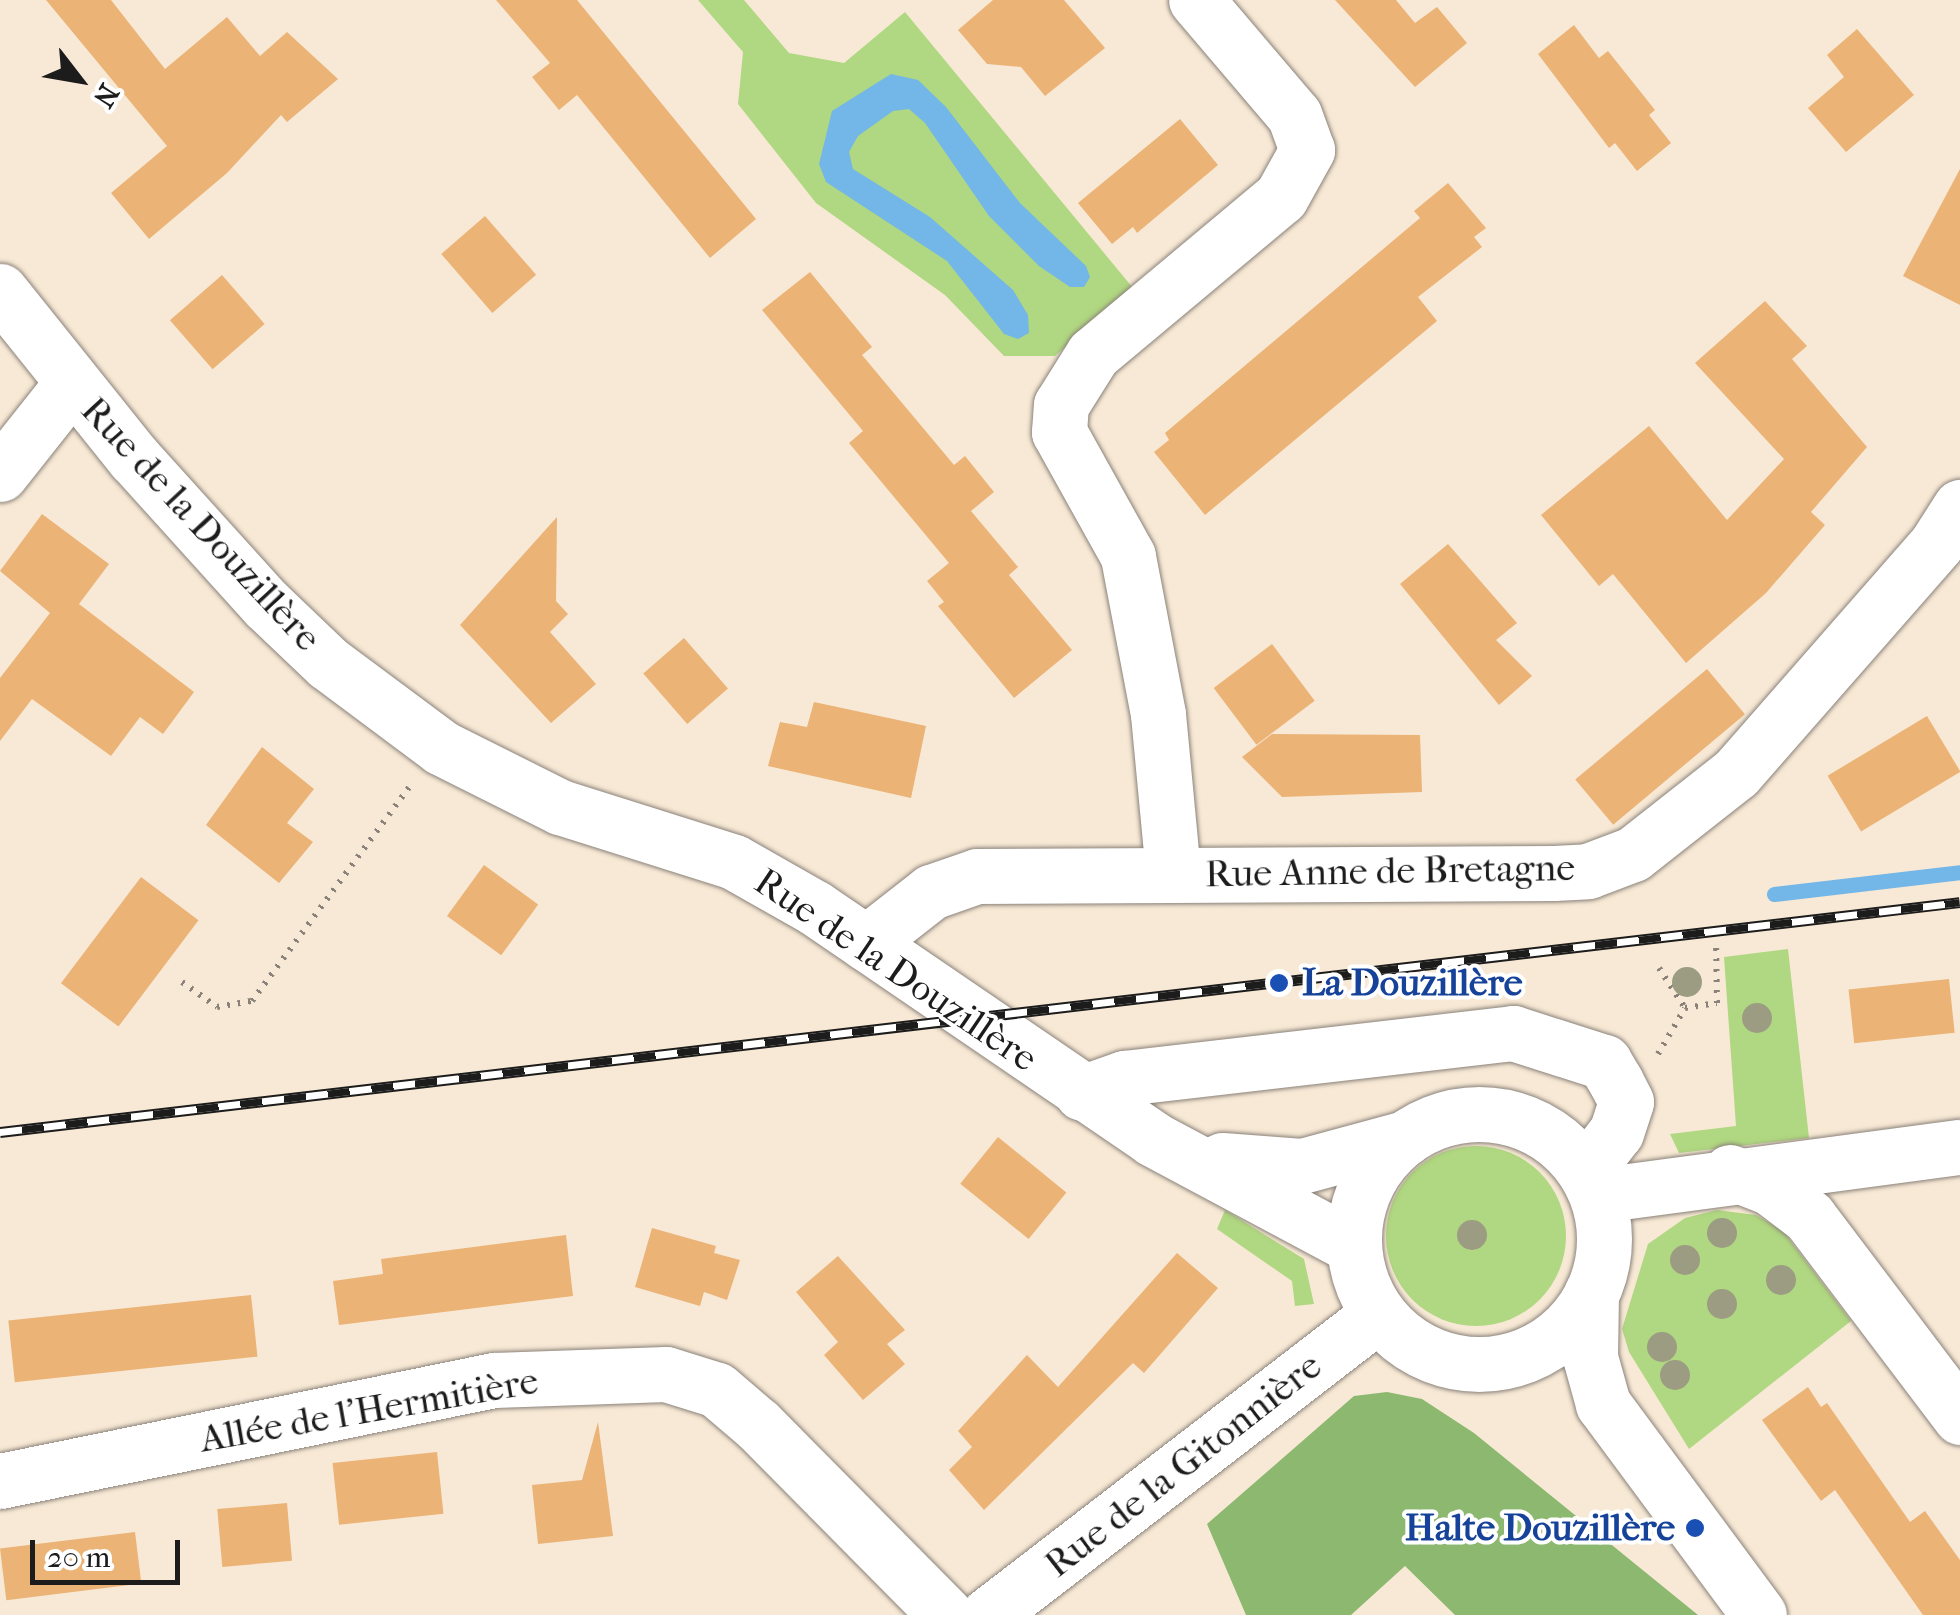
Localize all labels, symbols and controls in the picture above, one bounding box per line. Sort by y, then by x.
north arrow [30,30,130,130]
text: N [87,78,126,113]
street label: Rue de la Douzillère [72,387,330,661]
street label: Rue Anne de Bretagne [1205,845,1575,897]
street label: Rue de la Douzillère [746,859,1046,1081]
place label: La Douzillère [1302,960,1522,1006]
marker: La Douzillère [1266,970,1292,996]
street label: Rue de la Gitonnière [1036,1343,1330,1587]
street label: Allée de l'Hermitière [196,1358,542,1462]
place label: Halte Douzillère [1405,1505,1675,1551]
marker: Halte Douzillère [1684,1517,1706,1539]
scale bar [35,1520,185,1582]
text: 20 m [47,1540,110,1575]

